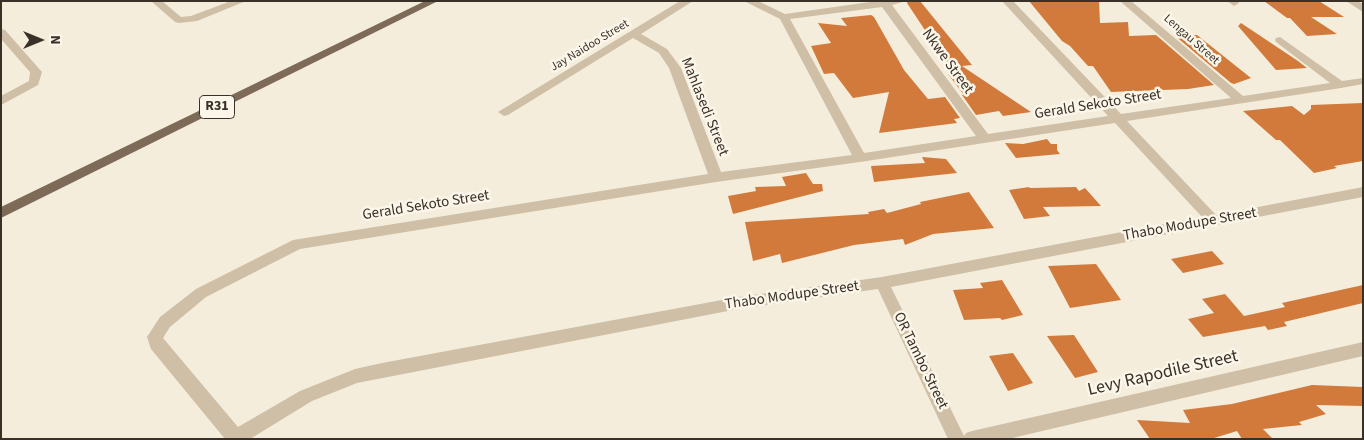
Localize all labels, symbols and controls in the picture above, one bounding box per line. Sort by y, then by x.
street label: Lengau Street [1160,12,1222,68]
north arrow [15,15,65,65]
street label: Jay Naidoo Street [548,17,632,75]
street label: Nkwe Street [917,26,977,98]
text: N [45,35,65,45]
street label: Mahlasedi Street [676,55,732,159]
street label: Gerald Sekoto Street [1033,86,1163,124]
road number: R31 [200,95,234,118]
street label: Gerald Sekoto Street [361,187,491,225]
street label: Thabo Modupe Street [1122,204,1258,246]
street label: Thabo Modupe Street [724,278,860,314]
street label: OR Tambo Street [889,310,951,412]
street label: Levy Rapodile Street [1086,346,1240,402]

